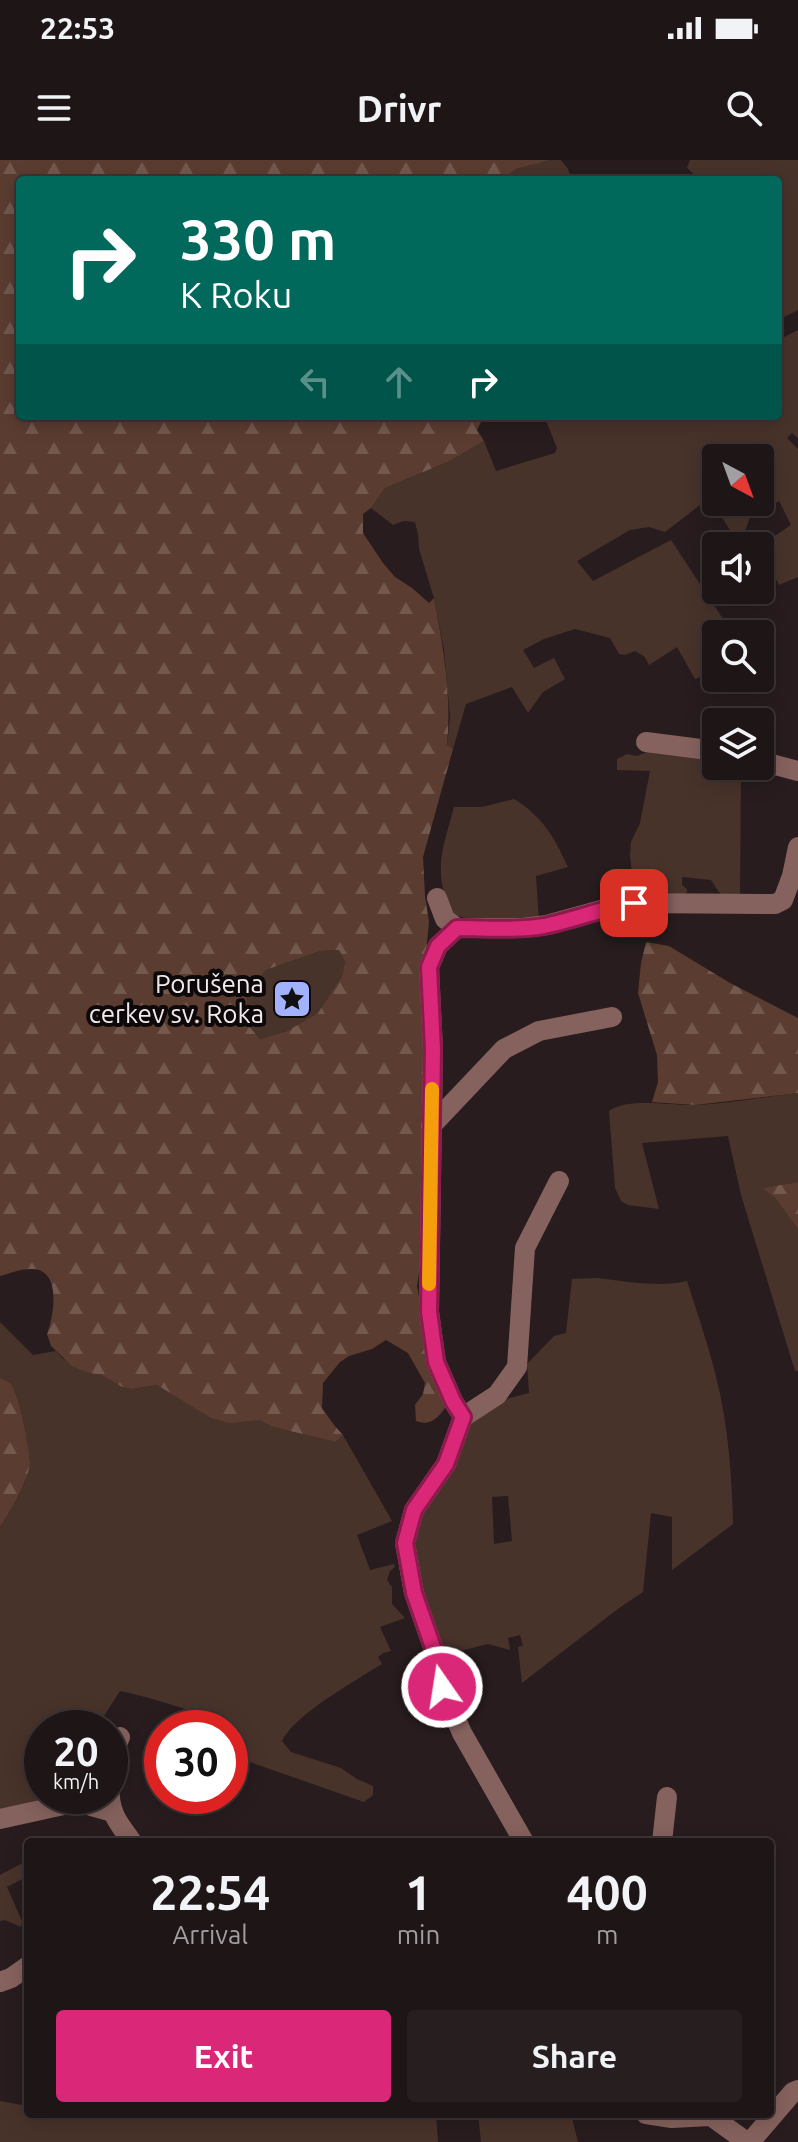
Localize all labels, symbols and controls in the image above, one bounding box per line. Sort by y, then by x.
text: 22:53 [40,11,115,45]
icon: menu [32,86,76,130]
icon: search [722,86,766,130]
text: Drivr [357,88,441,129]
icon: right [48,208,152,312]
text: 330 m [180,208,336,271]
text: K Roku [180,274,292,315]
icon: left [293,360,337,404]
icon: ahead [377,360,421,404]
icon: right [461,360,505,404]
north arrow [702,444,774,516]
map controls [702,444,774,780]
button: sound [702,532,774,604]
button: search [702,620,774,692]
button: layers [702,708,774,780]
pin [600,869,668,937]
icon: arrive [612,881,656,925]
place label: Porušena cerkev sv. Roka [89,969,264,1028]
place icon: Porušena cerkev sv. Roka [271,978,313,1020]
position arrow [400,1645,484,1729]
speed limit sign: 30 [144,1710,248,1814]
text: 20 [53,1729,99,1774]
text: km/h [53,1770,99,1793]
text: 22:54 [150,1865,270,1919]
text: 1 [405,1865,432,1919]
text: 400 [567,1865,648,1919]
text: Arrival [172,1920,248,1949]
text: min [397,1920,440,1949]
text: m [596,1920,618,1949]
button: Exit [56,2010,391,2102]
button: Share [407,2010,742,2102]

